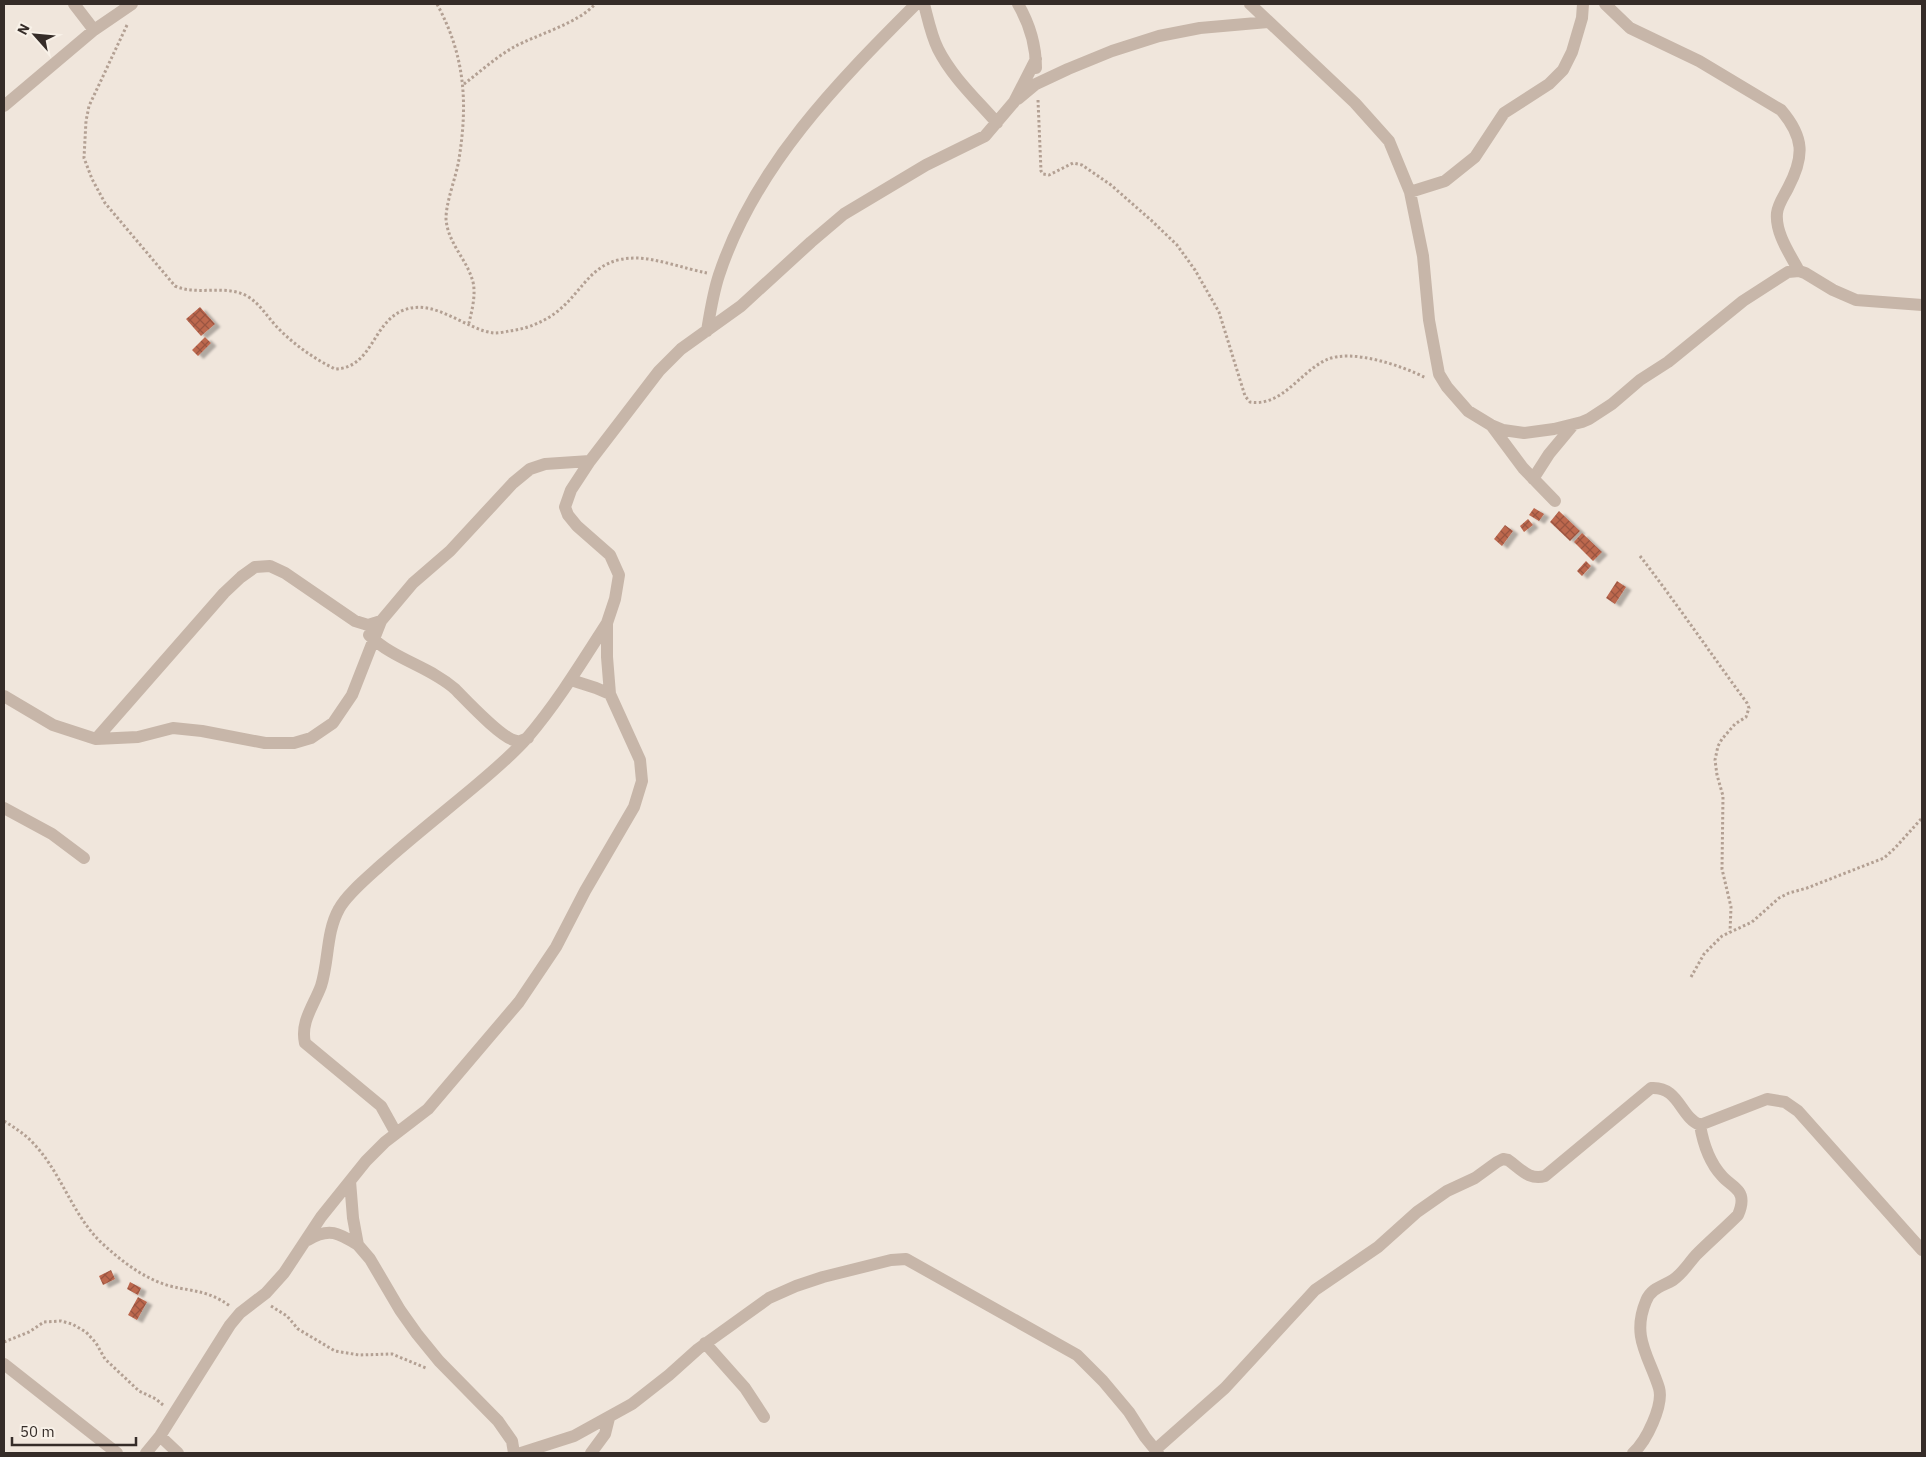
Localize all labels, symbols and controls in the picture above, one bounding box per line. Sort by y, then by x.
north arrow [10,10,60,60]
text: N [13,20,34,38]
scale bar [12,1414,136,1446]
text: 50 m [20,1422,55,1441]

